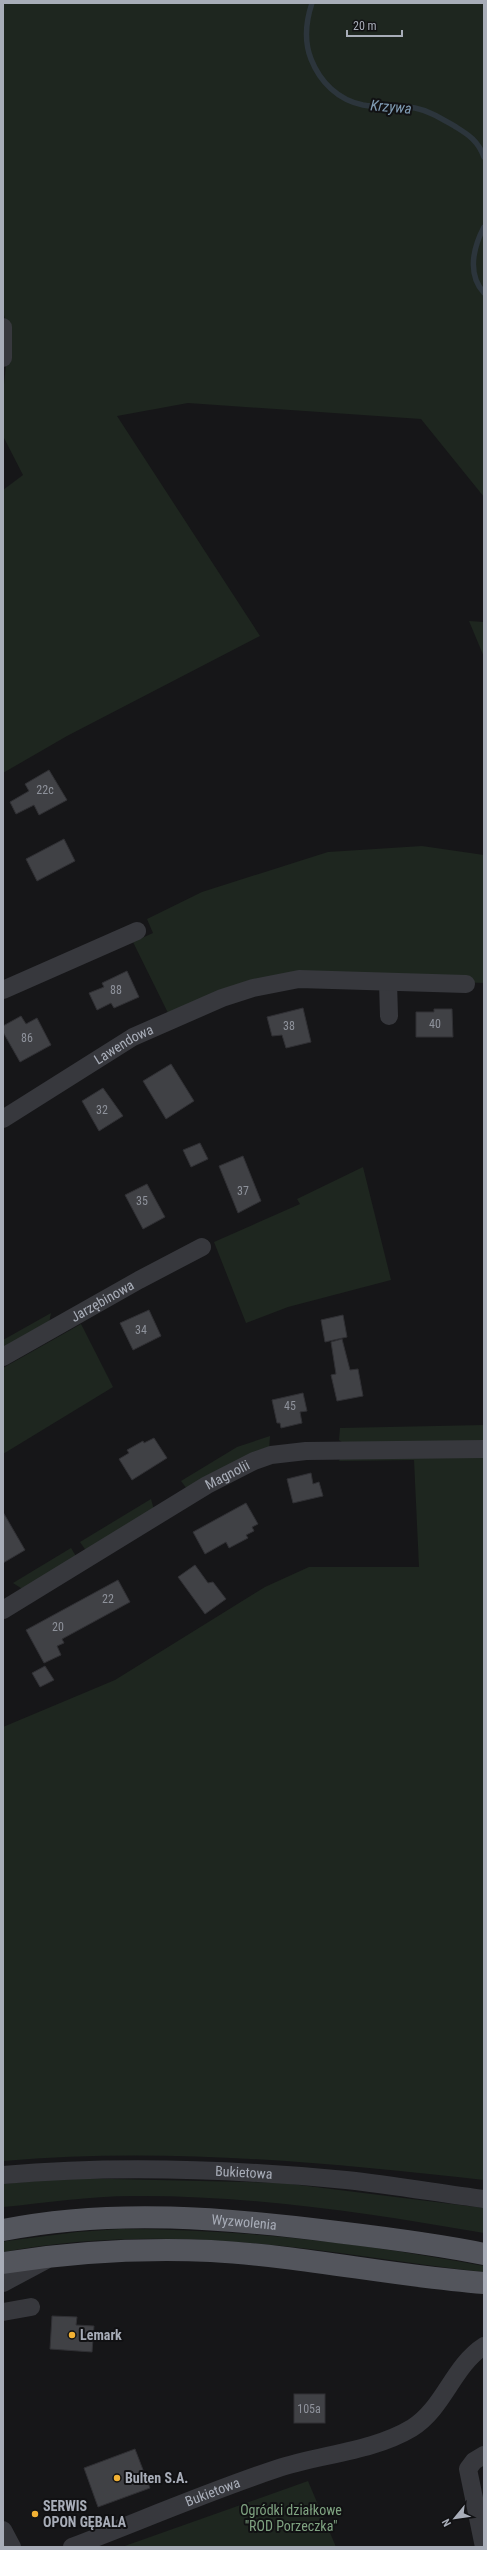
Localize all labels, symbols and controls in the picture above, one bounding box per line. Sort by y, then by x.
scale bar [347,12,402,38]
text: 20 m [353,19,377,33]
water label: Krzywa [370,96,412,118]
house number: 22c [36,783,54,797]
house number: 88 [110,983,122,997]
house number: 40 [429,1017,441,1031]
house number: 38 [283,1019,295,1033]
street label: Lawendowa [91,1021,156,1068]
house number: 86 [21,1031,33,1045]
house number: 32 [96,1103,108,1117]
house number: 37 [237,1184,249,1198]
house number: 35 [136,1194,148,1208]
street label: Jarzębinowa [68,1277,137,1325]
house number: 34 [135,1323,147,1337]
house number: 45 [284,1399,296,1413]
street label: Magnolii [202,1457,252,1493]
house number: 22 [102,1592,114,1606]
house number: 20 [52,1620,64,1634]
street label: Bukietowa [215,2163,273,2182]
street label: Wyzwolenia [211,2211,277,2233]
place label: Lemark [80,2327,122,2343]
marker: Lemark [67,2330,77,2340]
house number: 105a [297,2402,321,2416]
place label: Bulten S.A. [125,2470,188,2486]
marker: Bulten S.A. [112,2473,122,2483]
street label: Bukietowa [183,2474,242,2510]
place label: SERWIS OPON GĘBALA [43,2498,127,2530]
north arrow [435,2498,475,2538]
park label: Ogródki działkowe "ROD Porzeczka" [240,2502,342,2534]
marker: SERWIS OPON GĘBALA [30,2509,40,2519]
text: N [439,2516,454,2529]

